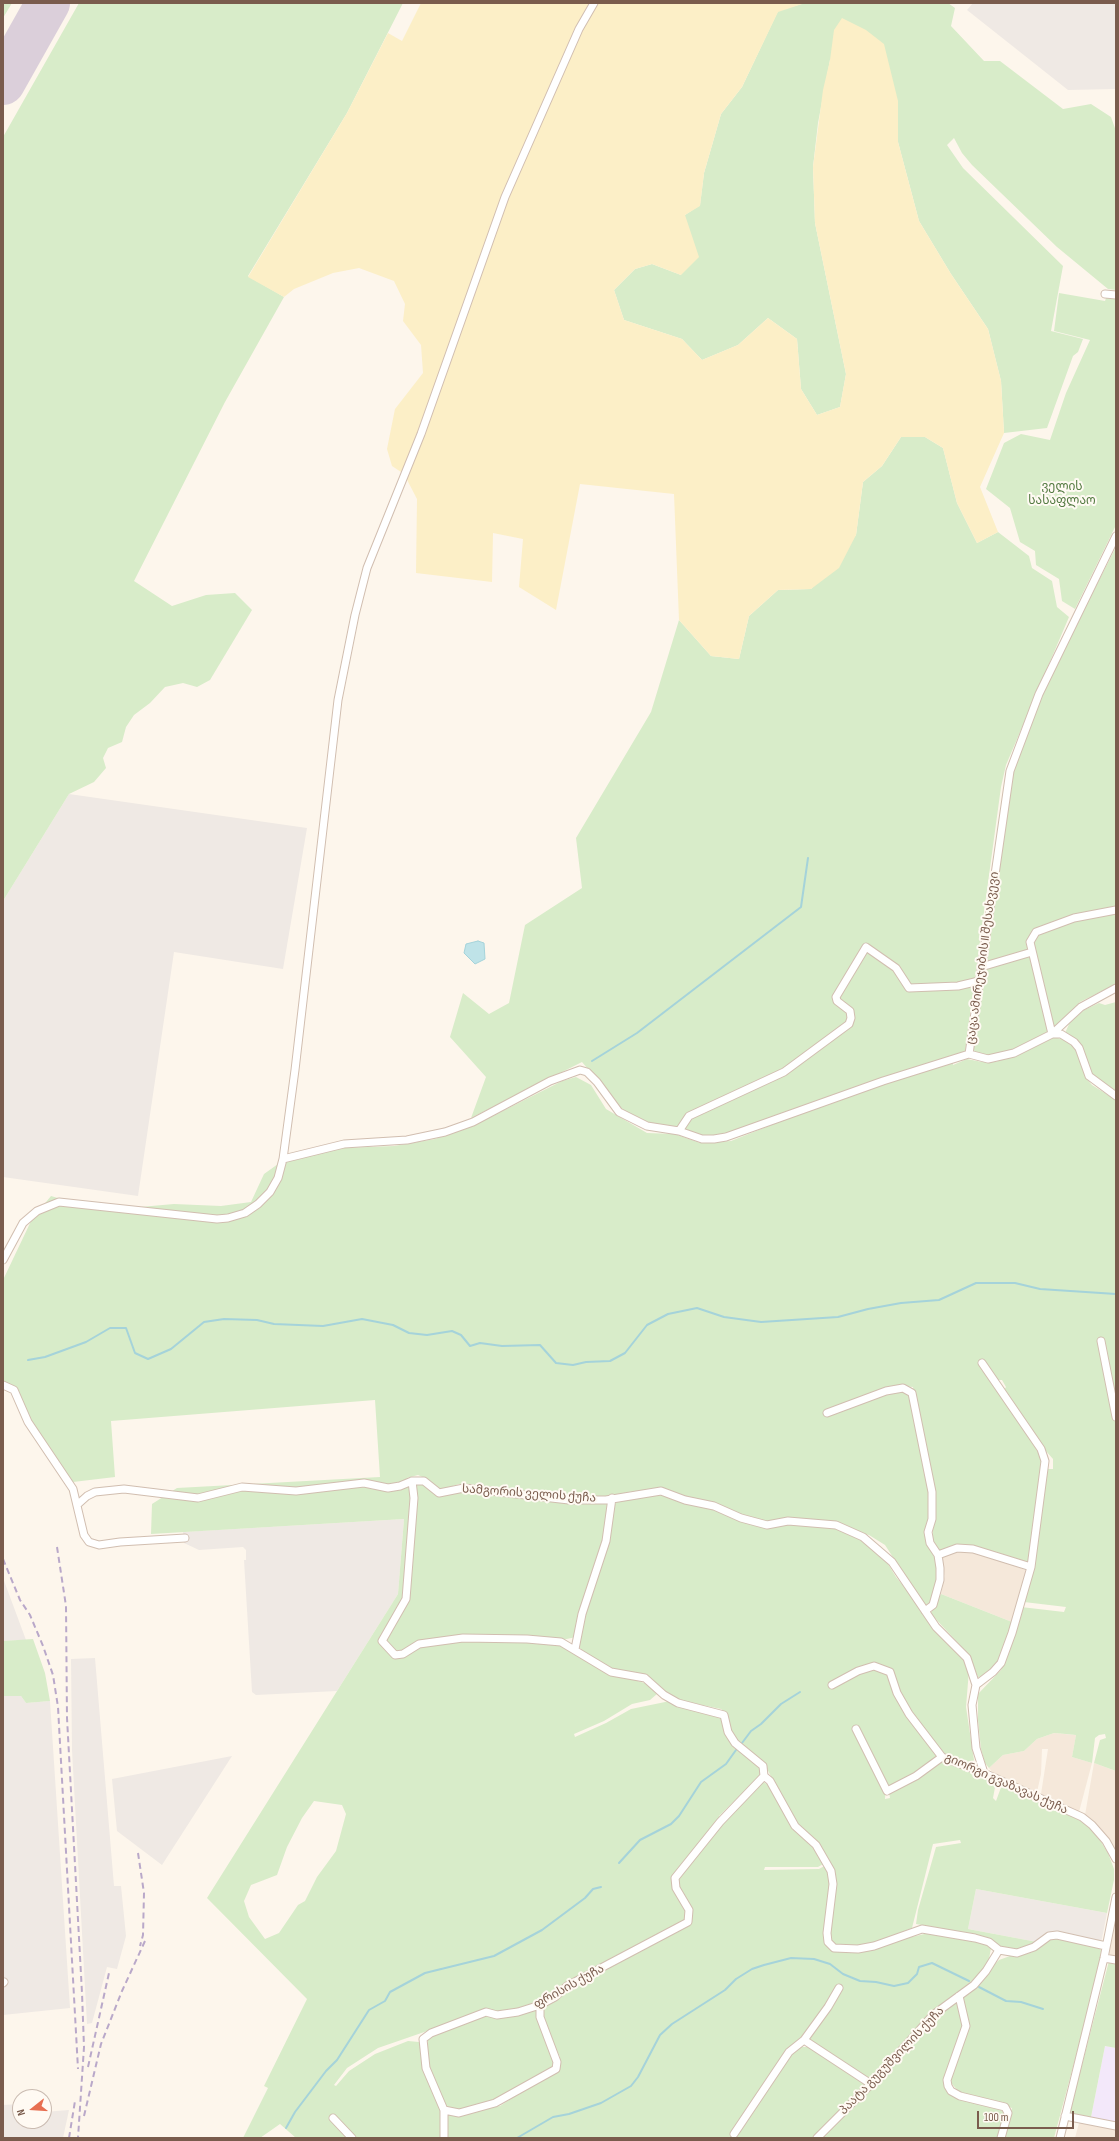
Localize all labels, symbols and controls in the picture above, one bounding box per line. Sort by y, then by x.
park label: ველის სასაფლაო [1028,480,1096,508]
street label: ცაცა ამირეჯიბის II შესახვევი [964,871,1002,1045]
street label: სამგორის ველის ქუჩა [462,1482,596,1506]
street label: გიორგი გვაზავას ქუჩა [942,1750,1070,1818]
street label: ფრისის ქუჩა [531,1962,607,2012]
street label: პაატა გუგუშვილის ქუჩა [837,2004,947,2118]
north arrow [12,2089,52,2129]
scale bar [979,2103,1076,2129]
text: N [14,2108,28,2117]
text: 100 m [984,2110,1009,2125]

